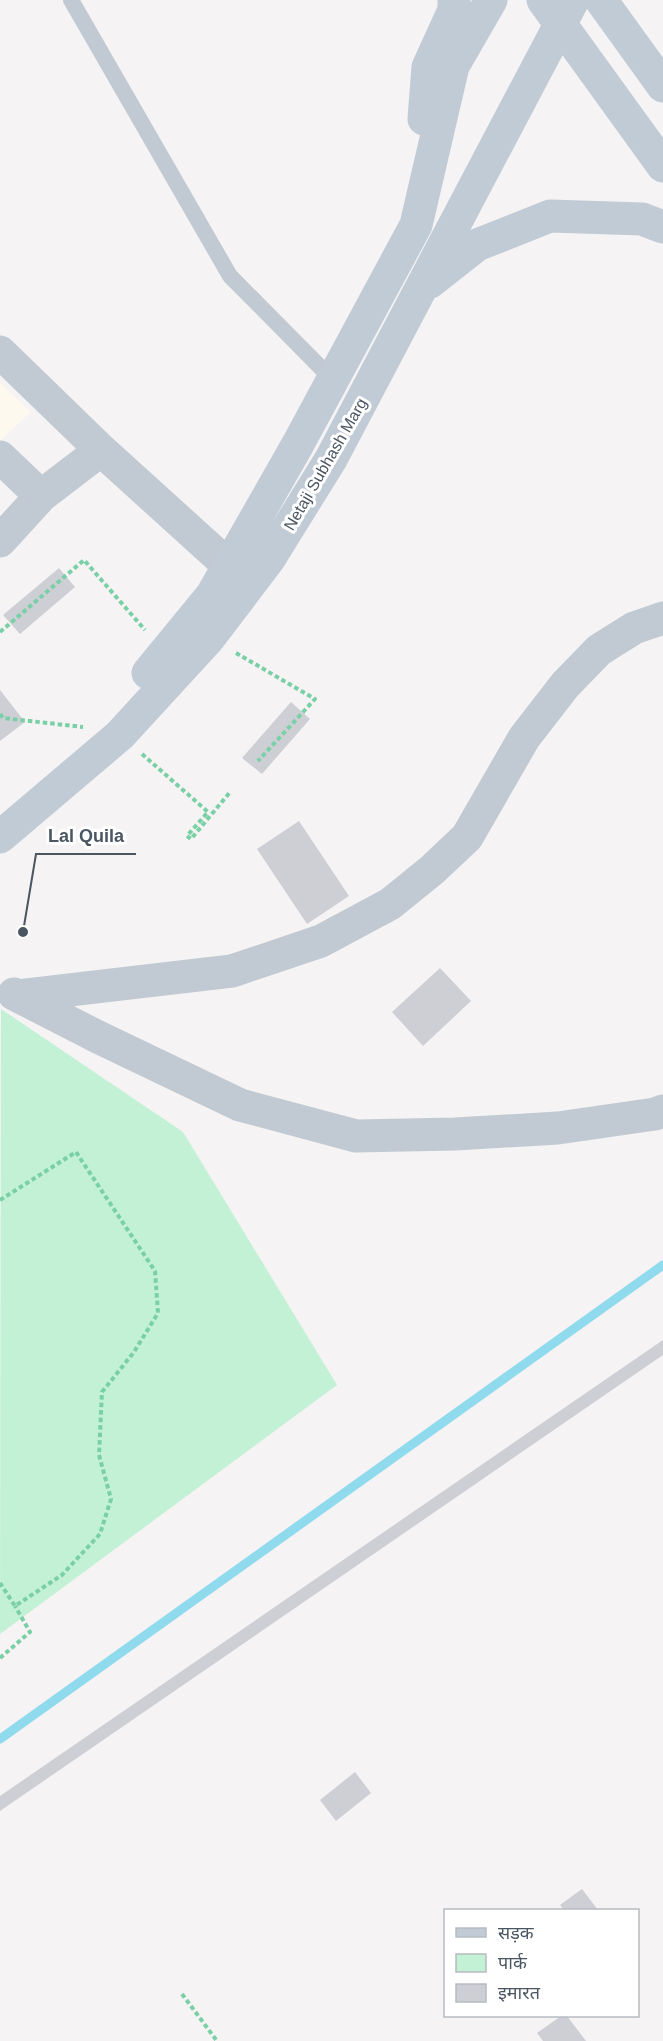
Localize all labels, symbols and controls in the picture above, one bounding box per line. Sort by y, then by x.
street label: Netaji Subhash Marg [281,395,370,533]
callout: Lal Quila [36,818,136,854]
text: Lal Quila [48,826,125,846]
legend [444,1909,639,2017]
text: सड़क [498,1923,535,1943]
text: पार्क [498,1952,528,1973]
text: इमारत [498,1983,541,2003]

